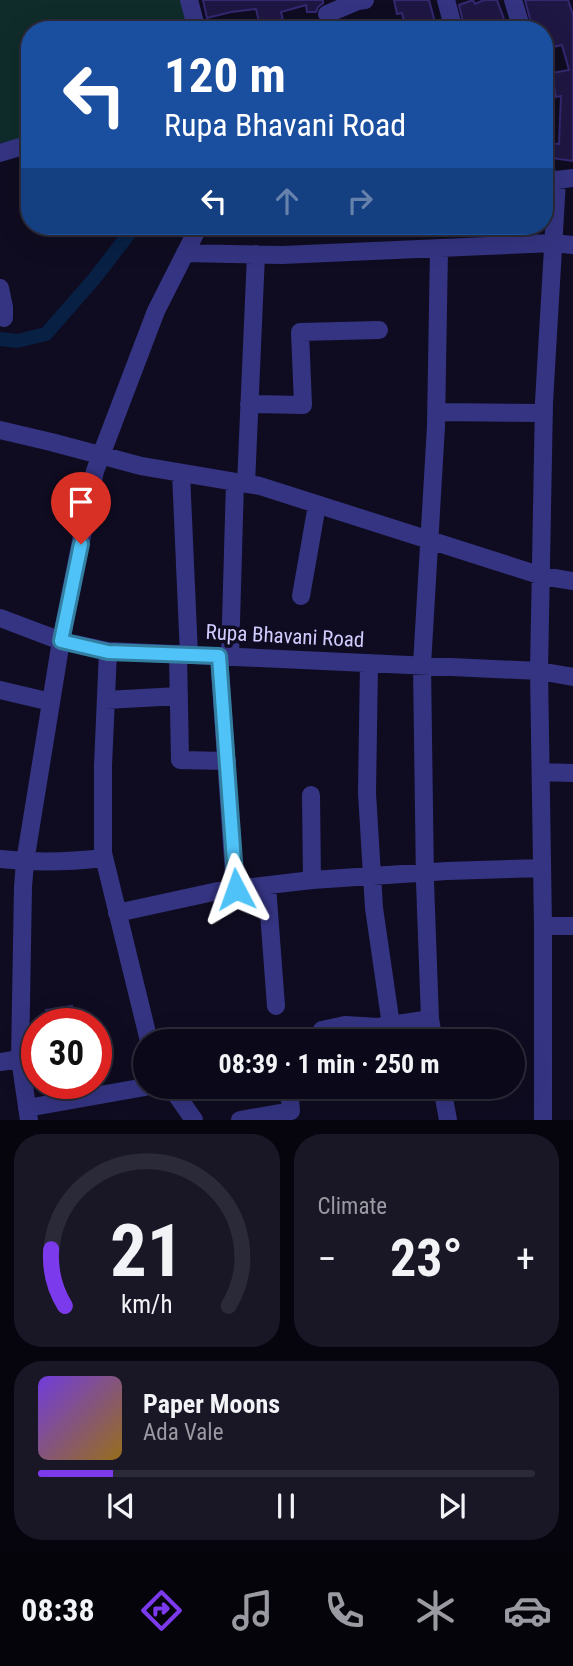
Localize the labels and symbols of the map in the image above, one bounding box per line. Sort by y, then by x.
pin [51,472,111,544]
street label: Rupa Bhavani Road [205,620,365,652]
position arrow [199,852,273,926]
speed limit sign: 30 [21,1008,112,1099]

